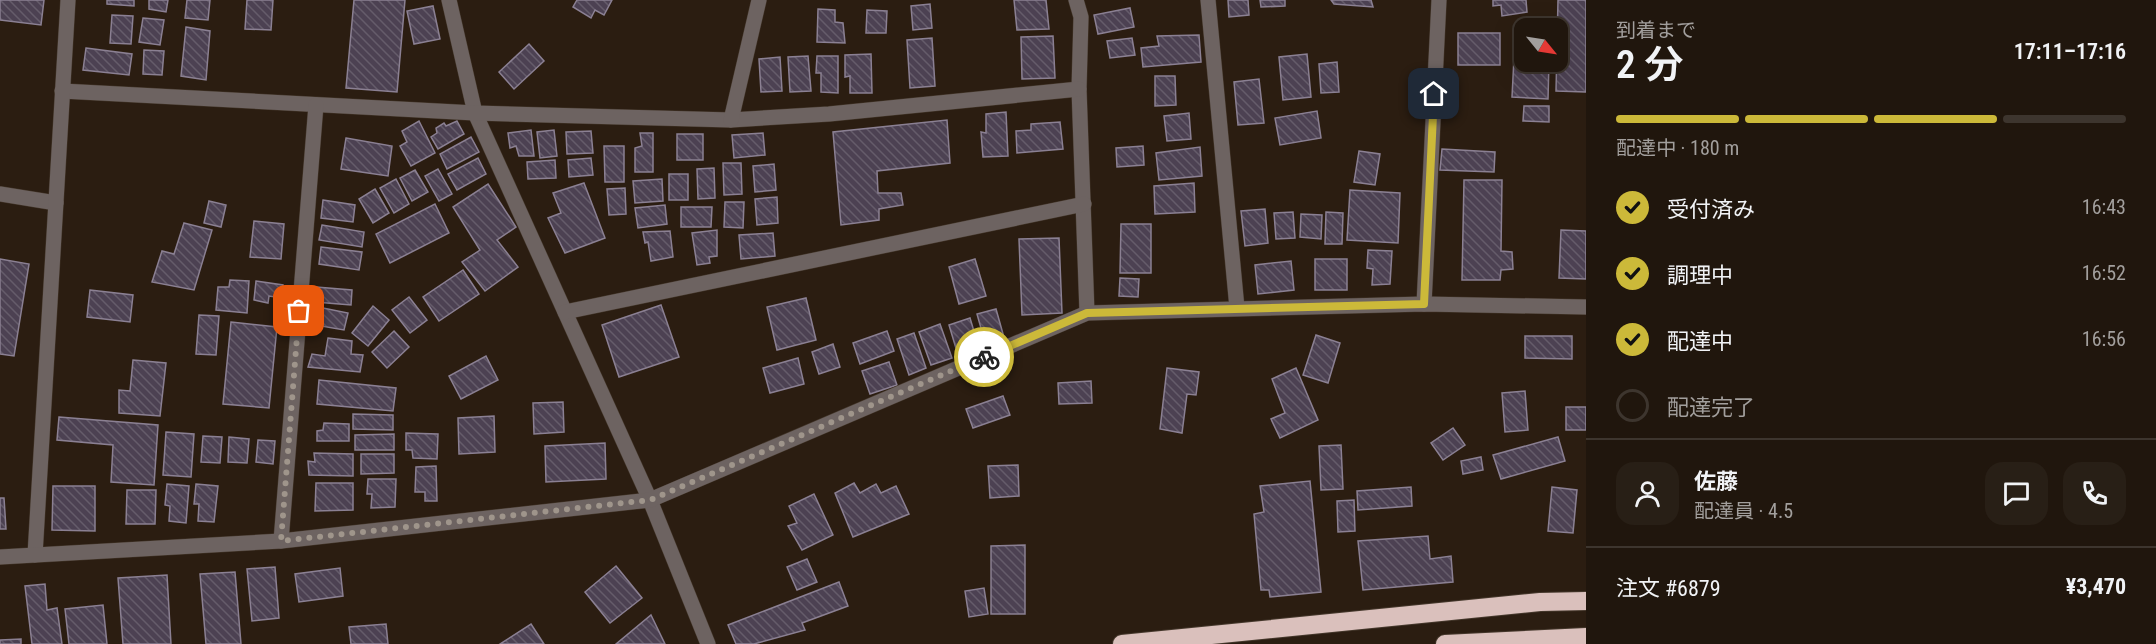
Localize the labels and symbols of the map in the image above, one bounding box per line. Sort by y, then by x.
north arrow [1514,18,1568,72]
pin [1408,68,1459,119]
pin [273,285,324,336]
courier [954,327,1014,387]

